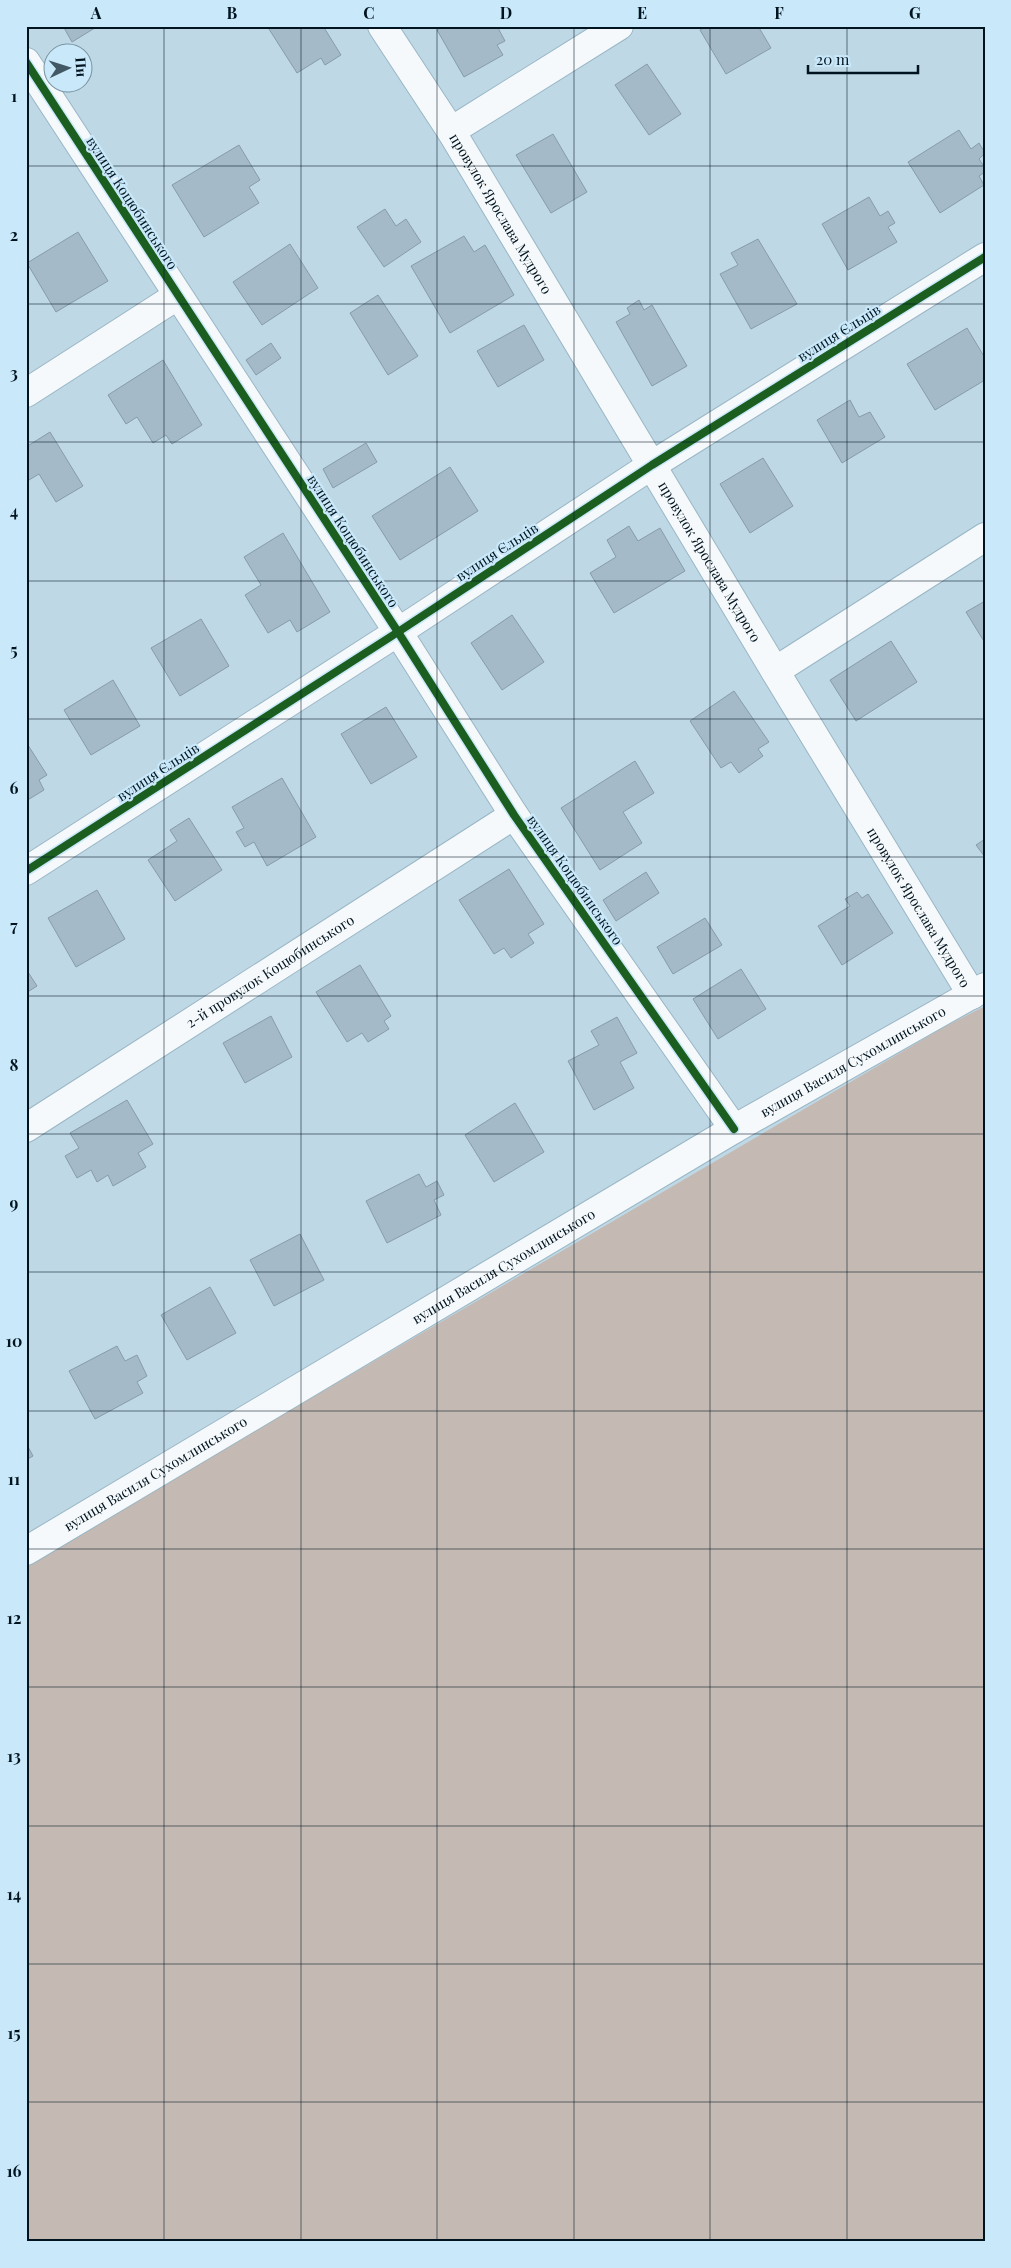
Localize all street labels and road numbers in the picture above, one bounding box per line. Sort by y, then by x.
street label: провулок Ярослава Мудрого [445,129,557,298]
street label: вулиця Коцюбинського [82,133,183,273]
street label: вулиця Єльців [794,299,884,366]
street label: вулиця Коцюбинського [303,471,404,611]
street label: провулок Ярослава Мудрого [654,478,766,646]
street label: вулиця Єльців [452,518,542,585]
street label: вулиця Єльців [113,738,203,805]
street label: вулиця Коцюбинського [523,811,628,949]
street label: провулок Ярослава Мудрого [863,823,975,991]
street label: 2-й провулок Коцюбинського [182,910,358,1032]
street label: вулиця Василя Сухомлинського [757,1001,949,1121]
street label: вулиця Василя Сухомлинського [408,1204,599,1328]
street label: вулиця Василя Сухомлинського [60,1411,251,1535]

